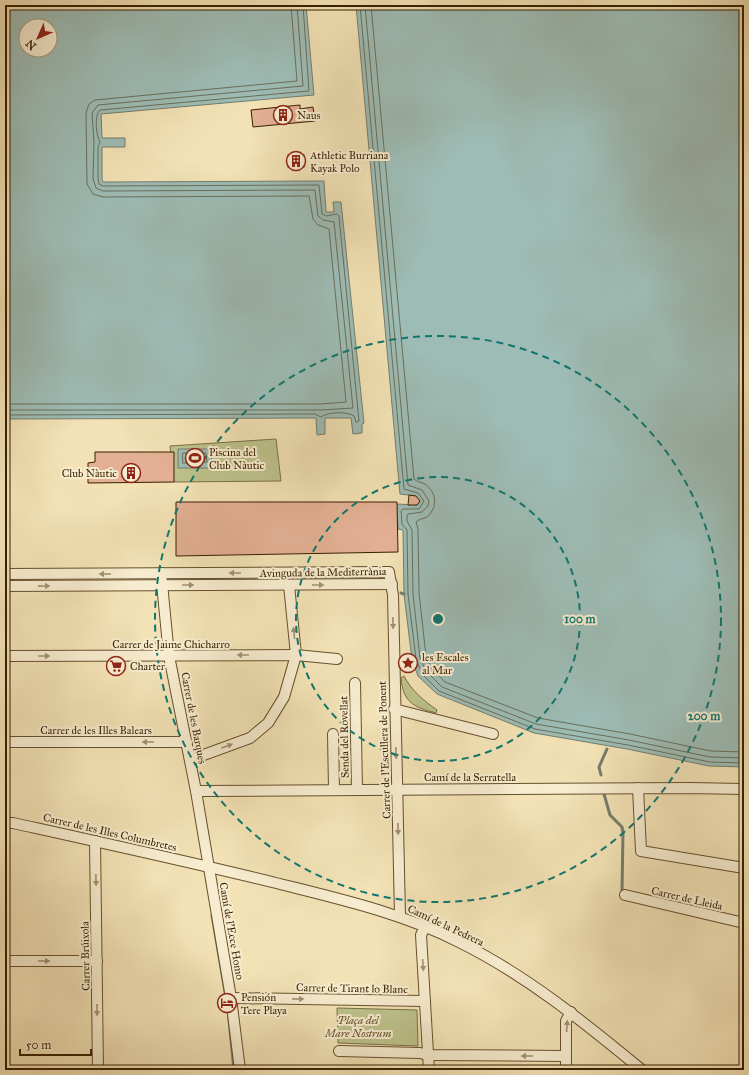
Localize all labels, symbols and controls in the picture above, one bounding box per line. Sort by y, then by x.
north arrow [18,18,58,58]
text: N [23,36,39,53]
building icon: Naus [272,104,294,126]
place label: Naus [297,109,321,122]
place label: Athletic Burriana Kayak Polo [309,149,389,175]
building icon: Athletic Burriana Kayak Polo [285,150,307,172]
place label: Piscina del Club Nàutic [209,446,265,472]
sports icon: Piscina del Club Nàutic [184,447,206,469]
building icon: Club Nàutic [120,462,142,484]
place label: Club Nàutic [62,467,117,480]
street label: Avinguda de la Mediterrània [259,565,387,580]
one-way arrow [99,570,111,577]
one-way arrow [228,570,241,576]
one-way arrow [182,582,195,588]
one-way arrow [312,582,325,588]
one-way arrow [38,583,51,589]
centre of rings [431,612,445,626]
text: 100 m [564,612,597,626]
one-way arrow [390,617,396,630]
one-way arrow [291,627,297,639]
street label: Carrer de Jaime Chicharro [112,638,230,652]
place label: les Escales al Mar [422,651,469,677]
one-way arrow [236,652,249,658]
place icon: les Escales al Mar [397,652,419,674]
one-way arrow [38,653,51,659]
supermarket icon: Charter [105,655,127,677]
place label: Charter [130,660,166,673]
street label: Carrer de les Barques [177,671,209,765]
street label: Carrer de l'Escullera de Ponent [376,681,393,819]
street label: Senda del Rovellat [337,696,352,778]
text: 200 m [688,709,721,723]
street label: Carrer de les Illes Balears [40,724,152,737]
one-way arrow [141,739,154,745]
one-way arrow [221,743,233,749]
one-way arrow [393,747,399,760]
street label: Camí de la Serratella [424,771,516,784]
street label: Carrer de les Illes Columbretes [42,811,178,854]
one-way arrow [395,823,401,836]
one-way arrow [93,874,99,887]
street label: Camí de l'Ecce Homo [217,881,247,981]
street label: Carrer de Lleida [650,884,724,913]
street label: Camí de la Pedrera [406,902,486,949]
street label: Carrer Brúixola [78,921,93,991]
one-way arrow [38,958,51,964]
one-way arrow [420,959,426,972]
street label: Carrer de Tirant lo Blanc [296,981,408,996]
place label: Pensión Tere Playa [241,991,287,1017]
hotel icon: Pensión Tere Playa [216,992,238,1014]
one-way arrow [292,996,304,1003]
one-way arrow [94,1004,101,1016]
park label: Plaça del Mare Nostrum [324,1014,391,1040]
one-way arrow [563,1020,570,1033]
scale bar [20,1031,91,1057]
text: 50 m [26,1038,51,1052]
one-way arrow [520,1053,533,1059]

